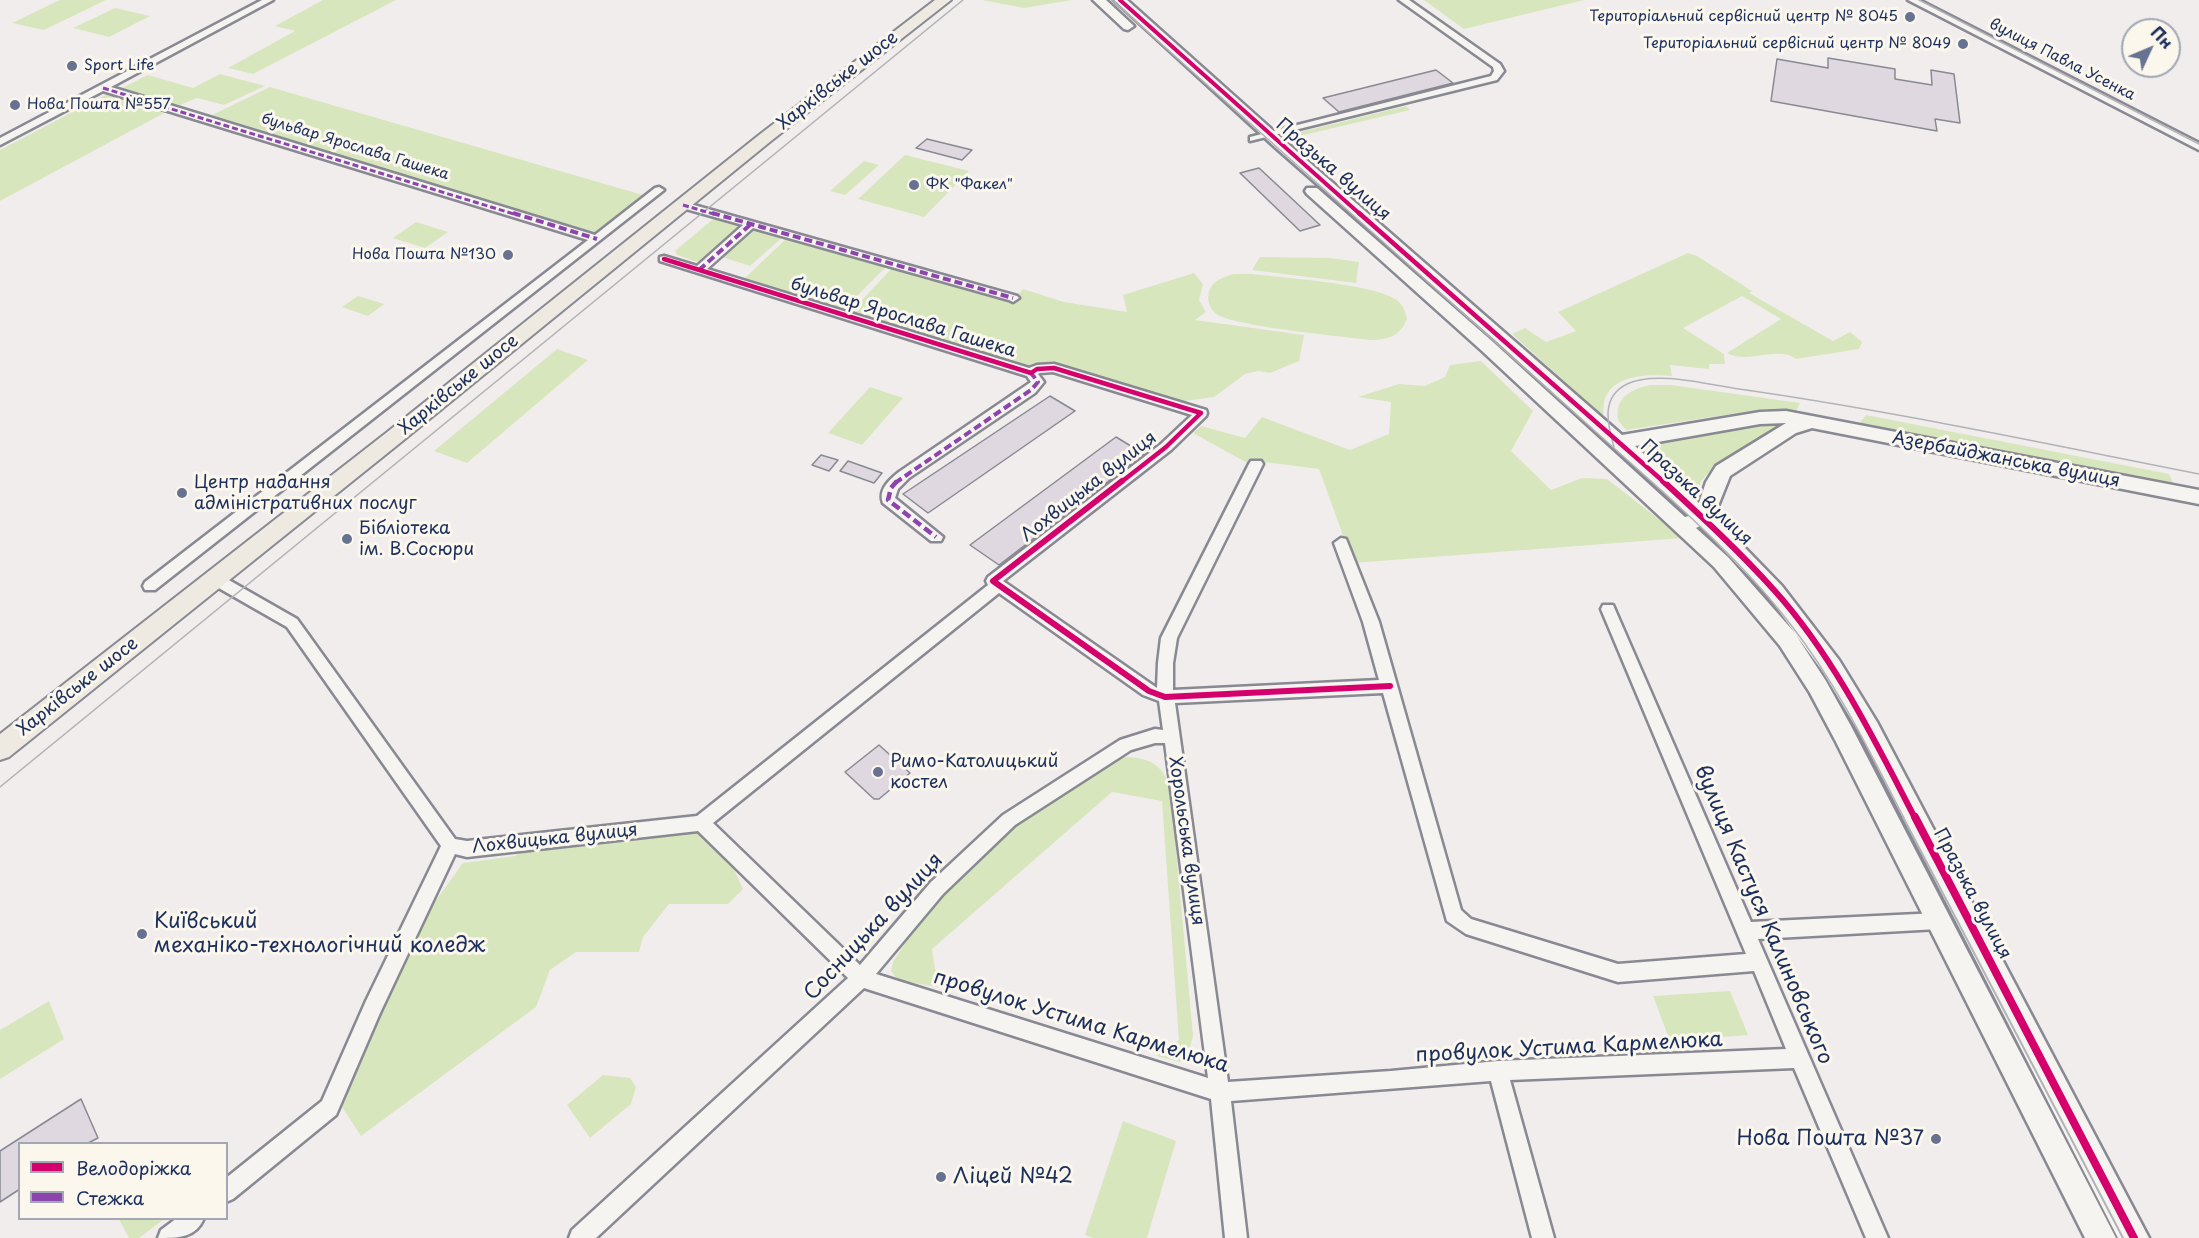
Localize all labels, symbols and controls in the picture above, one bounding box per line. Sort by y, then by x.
place label: Територіальний сервісний центр № 8045 [1589,8,1898,26]
marker: Територіальний сервісний центр № 8045 [1903,10,1917,24]
street label: вулиця Павла Усенка [1986,15,2138,105]
north arrow [2121,18,2181,78]
text: Пн [2146,20,2179,54]
street label: Харківське шосе [773,27,903,135]
place label: Територіальний сервісний центр № 8049 [1643,35,1951,53]
marker: Територіальний сервісний центр № 8049 [1956,37,1970,51]
place label: Sport Life [84,57,154,75]
marker: Sport Life [65,59,79,73]
place label: Нова Пошта №557 [27,96,171,114]
marker: Нова Пошта №557 [8,98,22,112]
street label: бульвар Ярослава Гашека [259,110,451,184]
street label: Празька вулиця [1271,114,1395,226]
place label: ФК "Факел" [926,176,1013,194]
marker: ФК "Факел" [907,178,921,192]
place label: Нова Пошта №130 [352,246,496,264]
marker: Нова Пошта №130 [501,248,515,262]
street label: бульвар Ярослава Гашека [788,273,1018,363]
street label: Харківське шосе [395,330,523,440]
street label: Лохвицька вулиця [1017,427,1161,547]
street label: Азербайджанська вулиця [1890,427,2122,493]
street label: Празька вулиця [1636,436,1756,550]
place label: Центр надання адміністративних послуг [194,472,417,514]
marker: Центр надання адміністративних послуг [175,486,189,500]
place label: Бібліотека ім. В.Сосюри [359,518,474,560]
marker: Бібліотека ім. В.Сосюри [340,532,354,546]
street label: Харківське шосе [13,633,143,741]
place label: Римо-Католицький костел [890,751,1058,794]
street label: Хорольська вулиця [1163,755,1209,927]
street label: вулиця Кастуся Калиновського [1688,762,1838,1068]
marker: Римо-Католицький костел [871,765,885,779]
street label: Лохвицька вулиця [471,820,639,858]
street label: Празька вулиця [1928,825,2016,963]
street label: Сосницька вулиця [799,848,949,1006]
place label: Київський механіко-технологічний коледж [154,909,485,959]
marker: Київський механіко-технологічний коледж [135,927,149,941]
street label: провулок Устима Кармелюка [930,965,1232,1079]
street label: провулок Устима Кармелюка [1415,1027,1723,1069]
place label: Нова Пошта №37 [1737,1126,1924,1152]
marker: Нова Пошта №37 [1929,1132,1943,1146]
legend [18,1142,228,1220]
text: Велодоріжка [76,1154,191,1181]
place label: Ліцей №42 [953,1164,1073,1190]
marker: Ліцей №42 [934,1170,948,1184]
text: Стежка [76,1184,144,1211]

